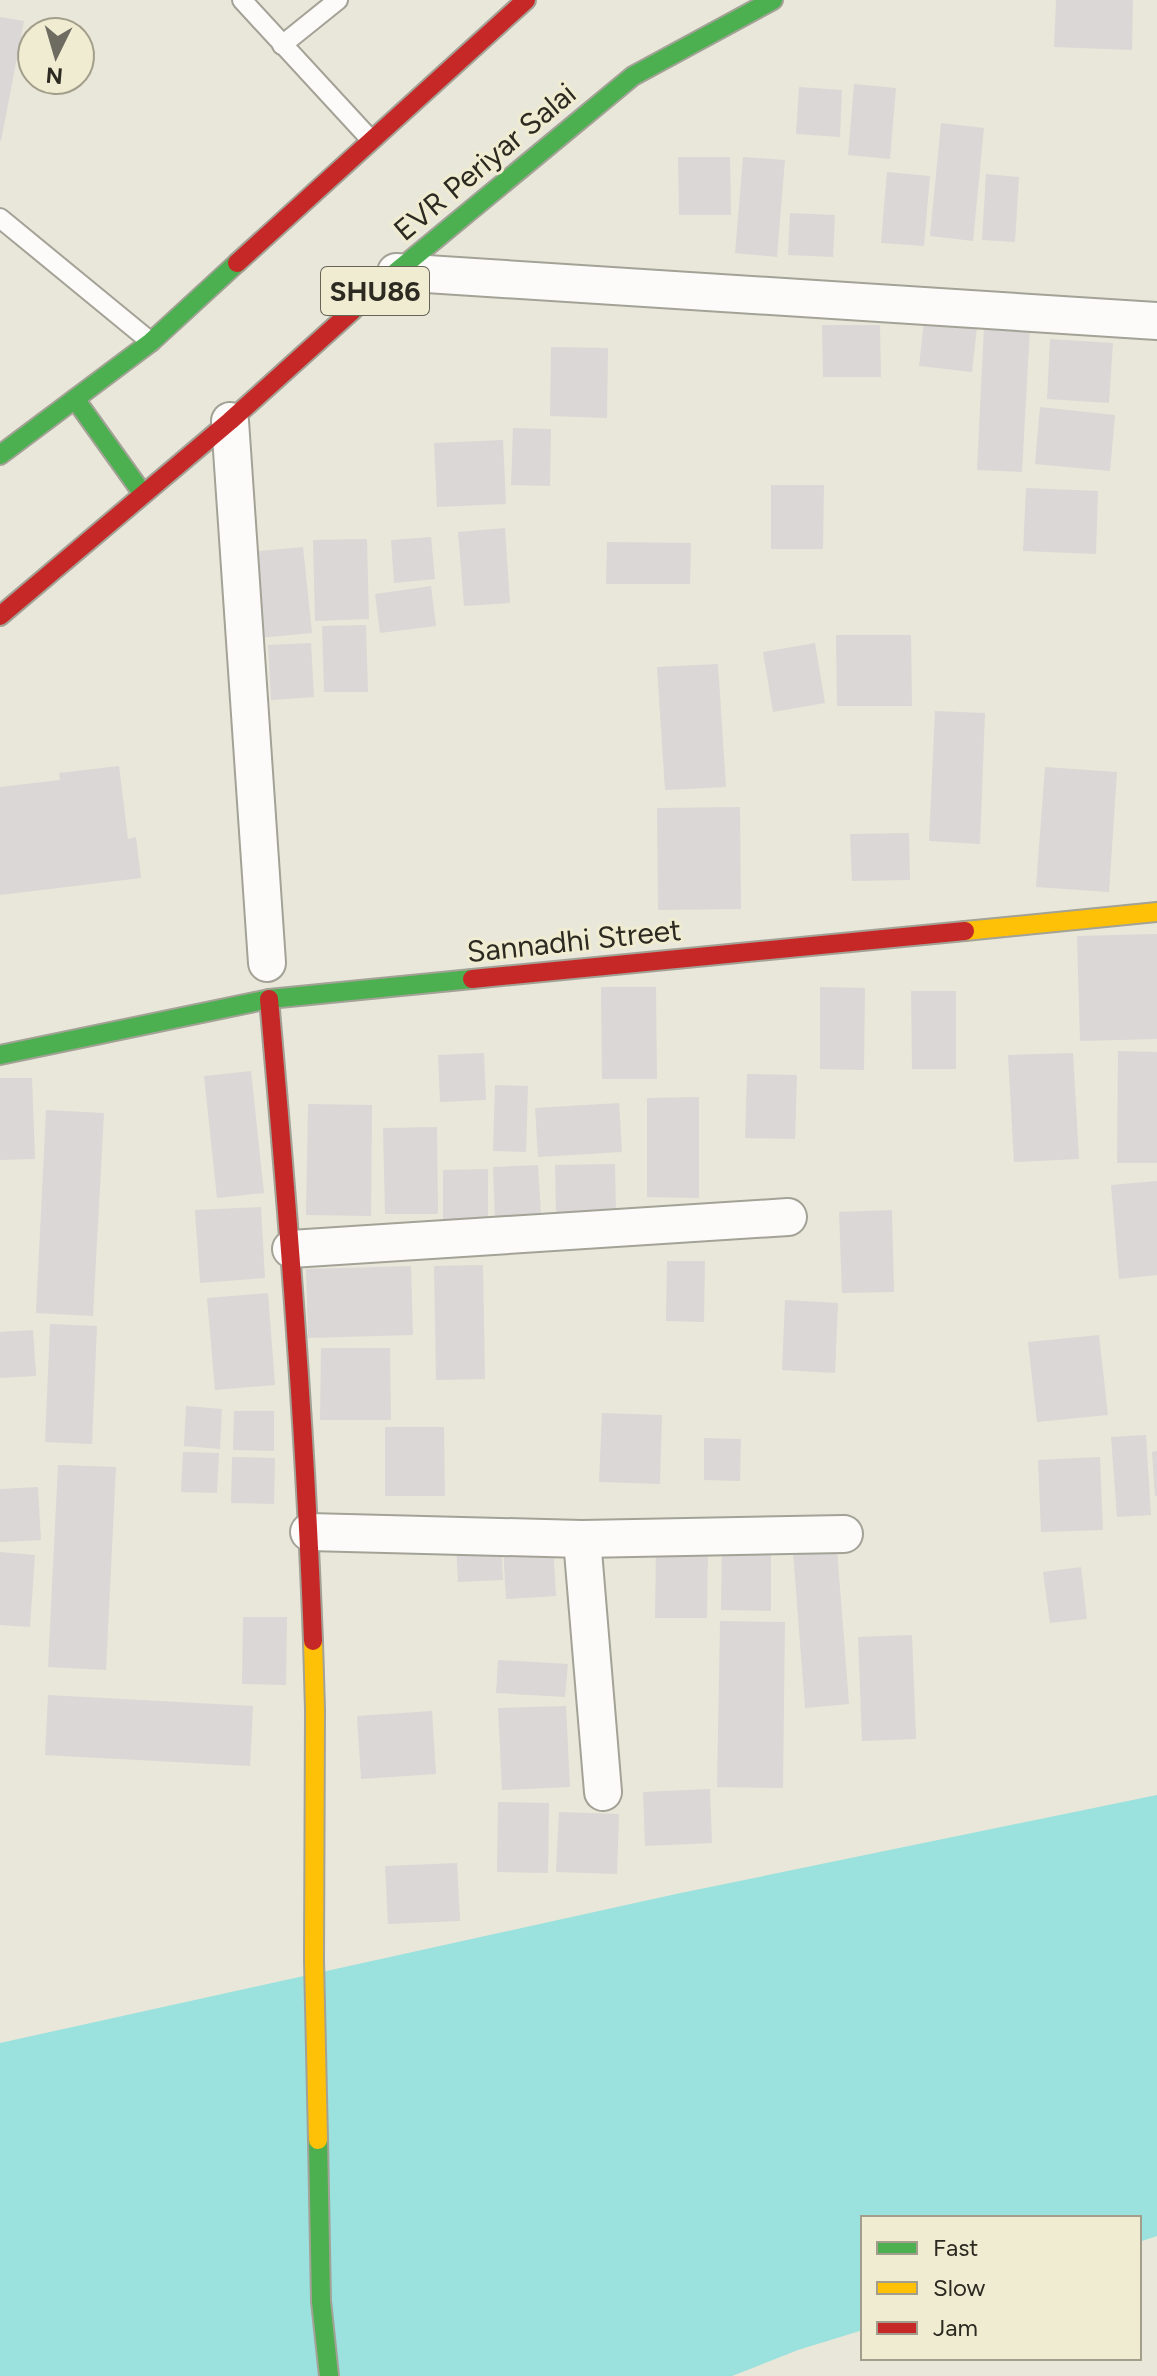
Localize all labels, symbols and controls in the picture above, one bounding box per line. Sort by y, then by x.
north arrow [16,16,96,96]
text: N [45,61,64,90]
street label: EVR Periyar Salai [386,75,583,248]
road number: SHU86 [321,267,429,315]
street label: Sannadhi Street [465,911,683,970]
legend [861,2216,1141,2360]
text: Fast [933,2233,978,2262]
text: Slow [933,2273,986,2302]
text: Jam [933,2313,978,2342]

